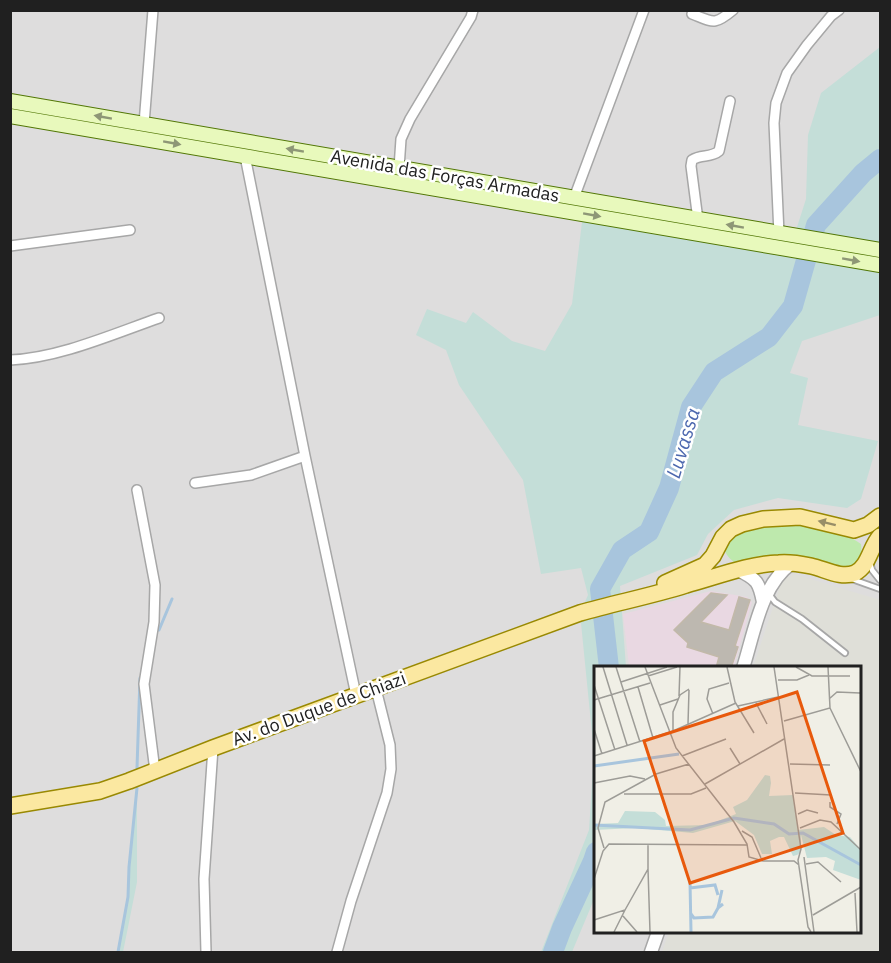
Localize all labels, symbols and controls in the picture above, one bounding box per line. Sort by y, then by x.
one-way arrow [93,112,112,121]
one-way arrow [162,139,181,148]
street label: Avenida das Forças Armadas [329,144,561,207]
one-way arrow [285,145,304,154]
one-way arrow [582,211,601,220]
one-way arrow [726,221,745,230]
one-way arrow [841,255,860,264]
water label: Luvassa [659,404,706,481]
one-way arrow [818,517,836,527]
street label: Av. do Duque de Chiazi [229,666,409,751]
inset map [594,666,861,933]

